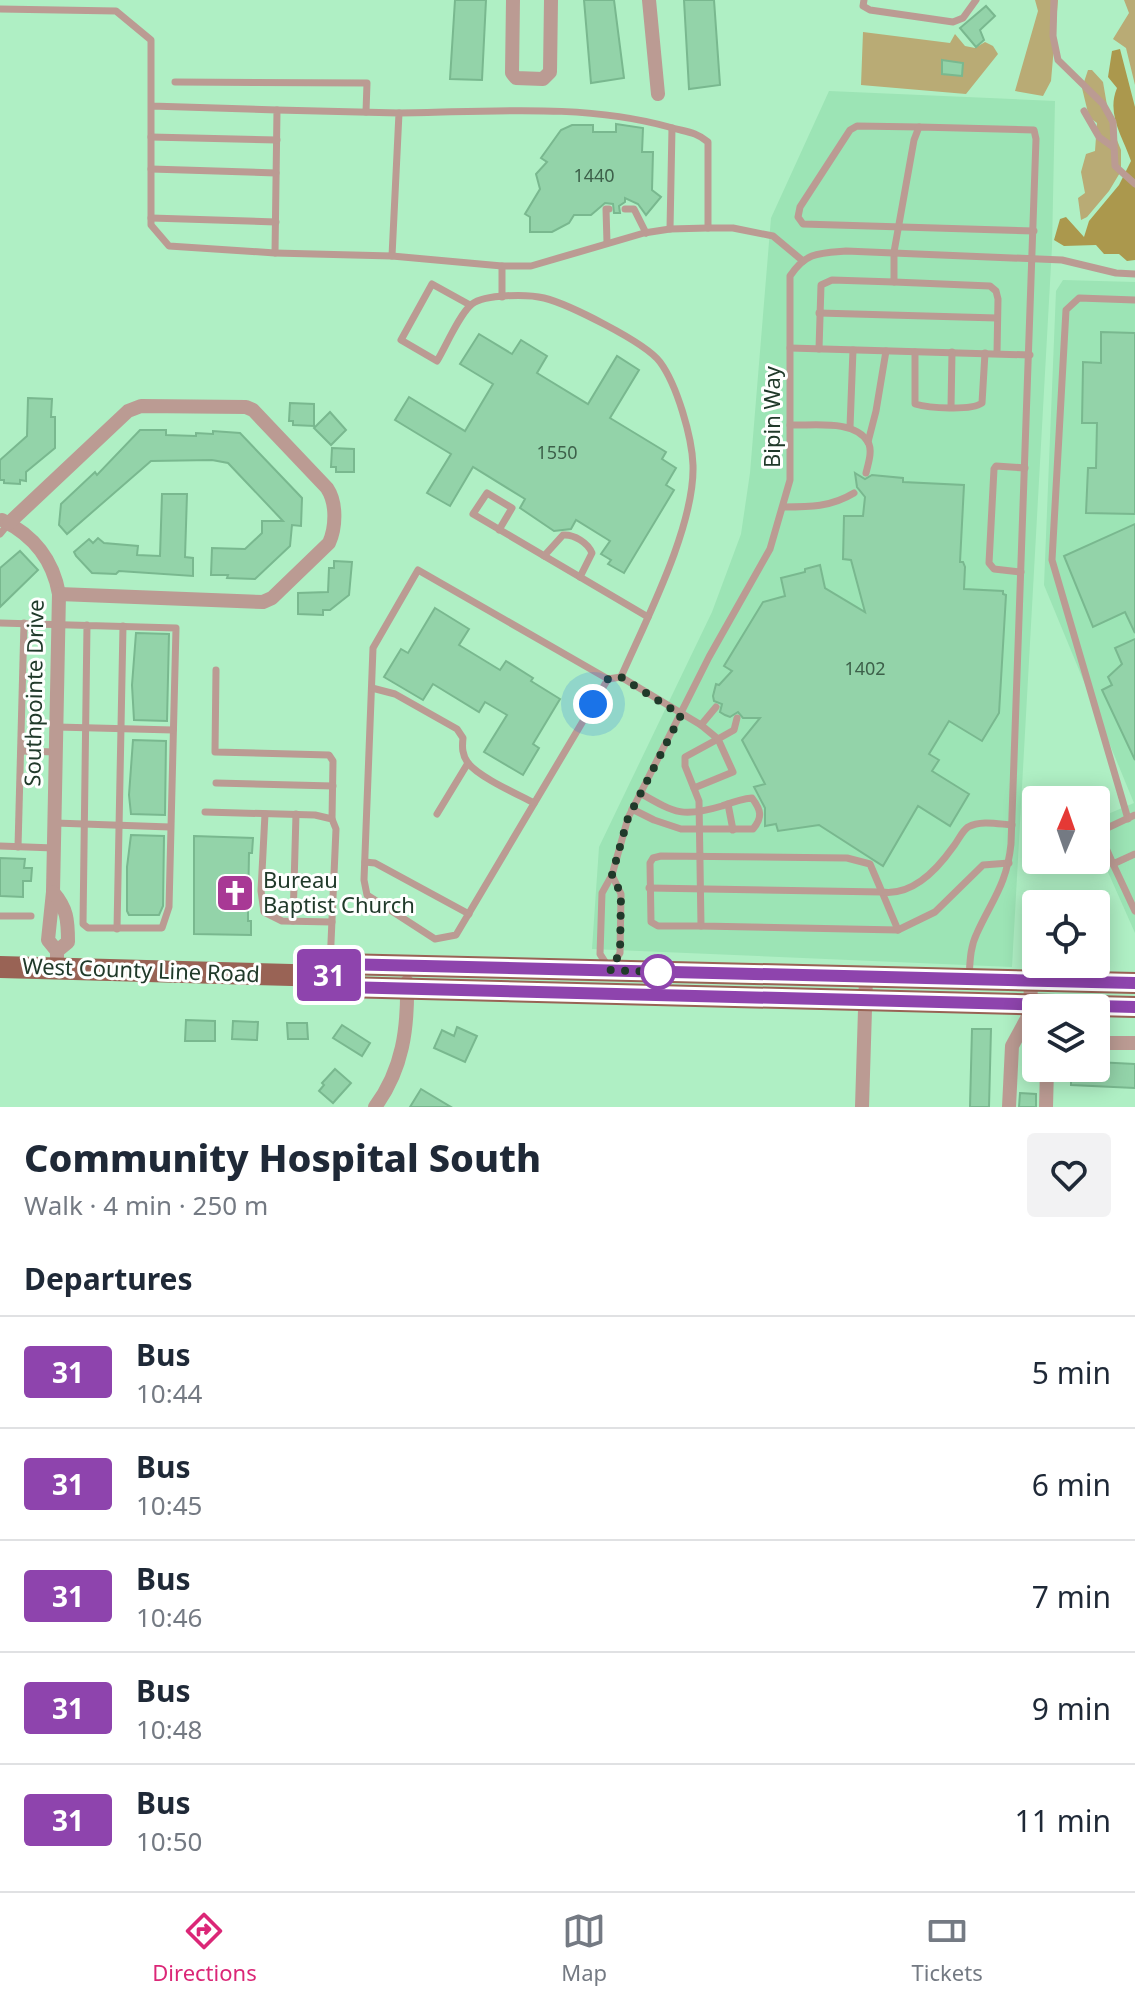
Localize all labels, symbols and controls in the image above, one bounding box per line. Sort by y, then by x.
house number: 1440 [573,163,615,187]
street label: Bipin Way [756,365,786,468]
house number: 1550 [536,440,578,464]
street label: Southpointe Drive [16,599,50,787]
house number: 1402 [844,656,886,680]
your location [573,684,613,724]
north arrow [1022,786,1110,874]
map controls [1022,786,1110,1082]
place label: Bureau Baptist Church [263,864,415,919]
church icon: Bureau Baptist Church [214,872,256,914]
button: locate [1022,890,1110,978]
line badge: 31 [293,949,365,1001]
street label: West County Line Road [22,950,260,988]
unlabelled marker [641,955,675,989]
text: 31 [313,956,345,994]
button: layers [1022,994,1110,1082]
text: Community Hospital South [24,1131,541,1183]
button: heart [1027,1133,1111,1217]
text: Walk · 4 min · 250 m [24,1187,268,1223]
text: Departures [24,1258,193,1299]
text: Bus [136,1334,191,1375]
text: 5 min [1032,1352,1111,1393]
text: 31 [52,1353,84,1391]
text: 10:44 [136,1375,202,1411]
text: Bus [136,1446,191,1487]
text: 6 min [1032,1464,1111,1505]
text: 31 [52,1465,84,1503]
text: 10:45 [136,1487,202,1523]
text: Bus [136,1558,191,1599]
text: 7 min [1032,1576,1111,1617]
text: 31 [52,1577,84,1615]
text: 10:46 [136,1599,202,1635]
text: Bus [136,1670,191,1711]
text: 9 min [1032,1688,1111,1729]
text: 31 [52,1689,84,1727]
text: 10:48 [136,1711,202,1747]
text: Bus [136,1782,191,1823]
text: 11 min [1015,1800,1111,1841]
text: 31 [52,1801,84,1839]
text: 10:50 [136,1823,202,1859]
tab: Directions [152,1909,257,1987]
tab: Map [561,1909,607,1987]
tab: Tickets [912,1909,983,1987]

